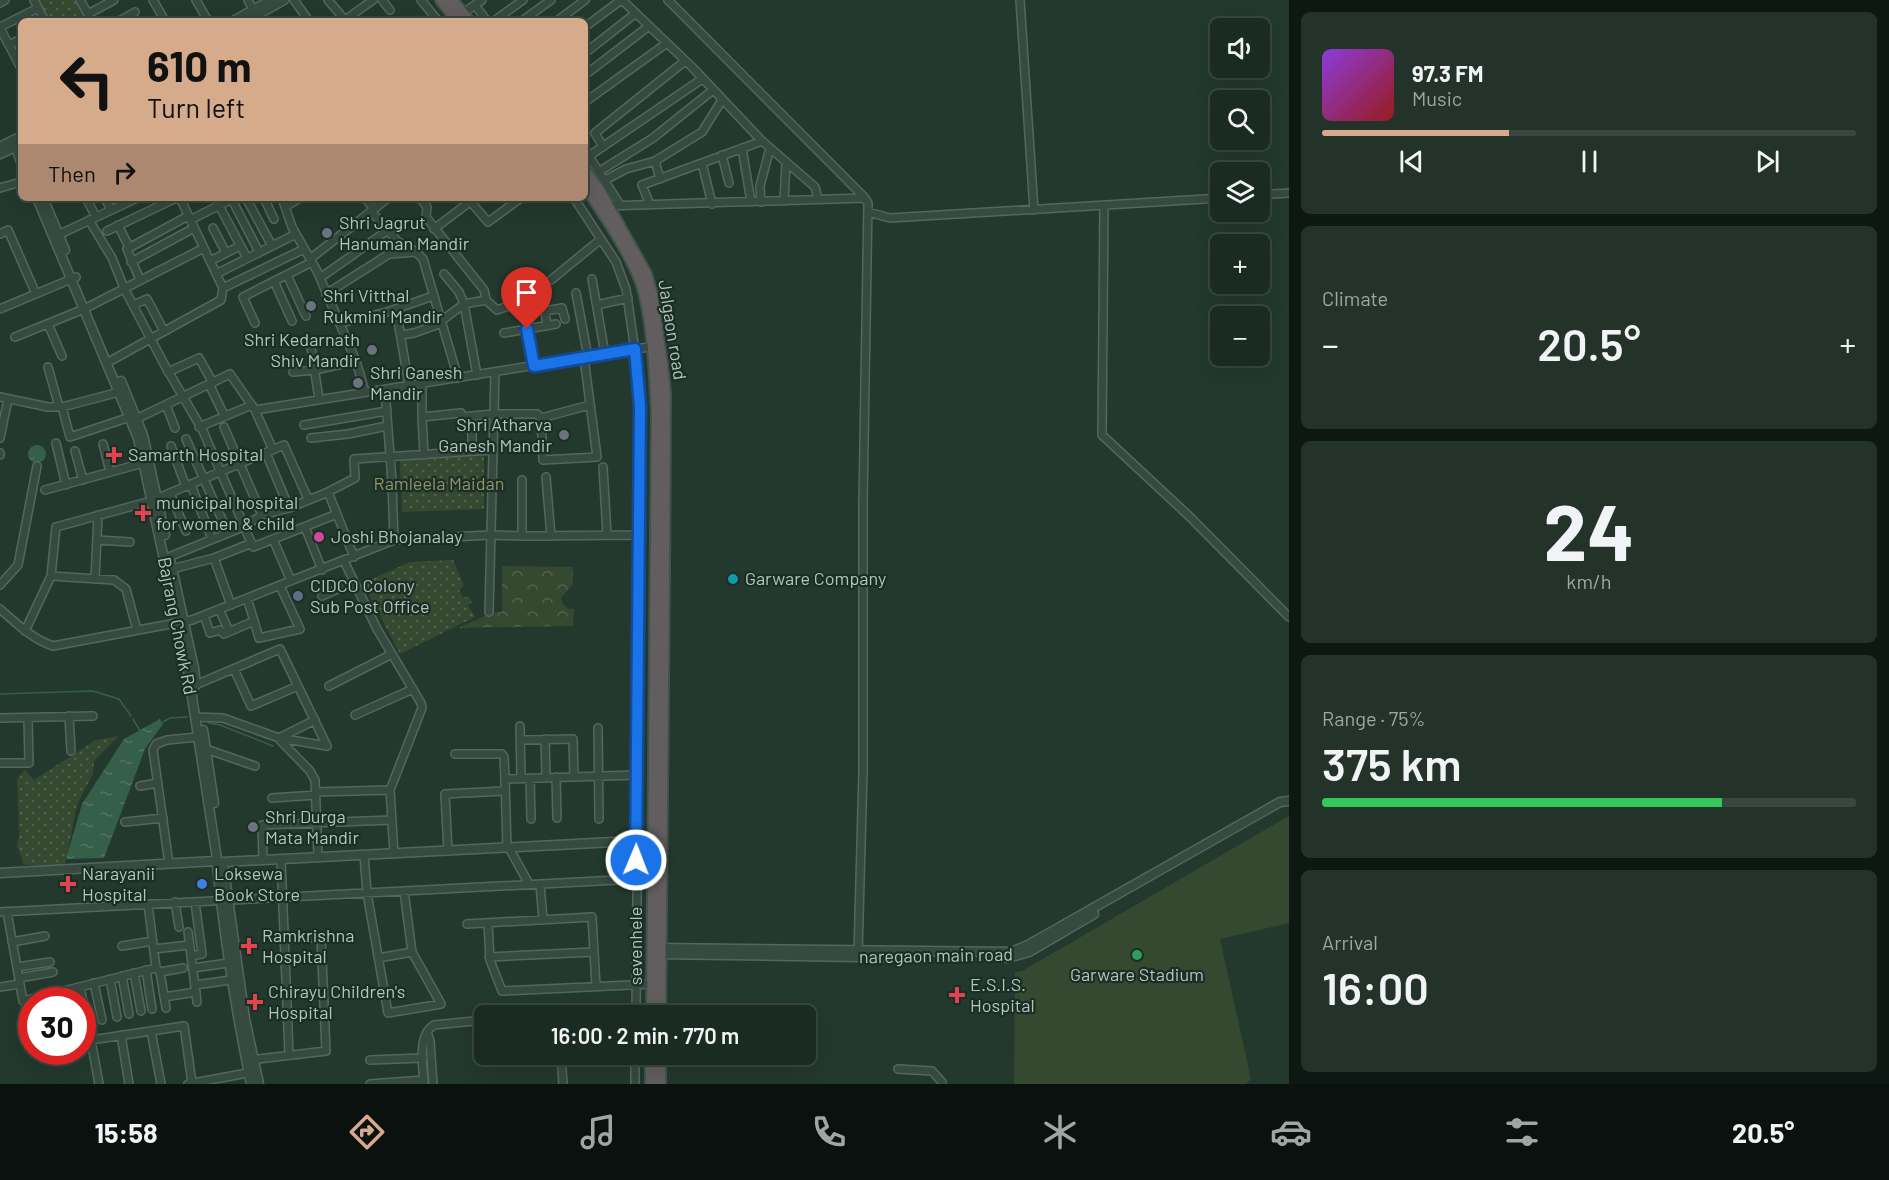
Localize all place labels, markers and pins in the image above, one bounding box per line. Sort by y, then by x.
place label: Shri Jagrut Hanuman Mandir [339,211,470,254]
marker: Shri Jagrut Hanuman Mandir [320,226,334,240]
pin [501,267,552,329]
place label: Shri Vitthal Rukmini Mandir [323,284,443,327]
marker: Shri Vitthal Rukmini Mandir [304,299,318,313]
place label: Shri Kedarnath Shiv Mandir [244,328,360,371]
marker: Shri Kedarnath Shiv Mandir [365,343,379,357]
place label: Shri Ganesh Mandir [370,361,462,404]
marker: Shri Ganesh Mandir [351,376,365,390]
place label: Shri Atharva Ganesh Mandir [438,413,552,456]
marker: Shri Atharva Ganesh Mandir [557,428,571,442]
place label: Samarth Hospital [128,443,263,465]
marker: Samarth Hospital [105,446,123,464]
place label: municipal hospital for women & child [156,491,298,534]
marker: municipal hospital for women & child [134,504,152,522]
place label: Joshi Bhojanalay [331,525,462,547]
marker: Joshi Bhojanalay [312,530,326,544]
place label: Garware Company [745,567,886,589]
marker: Garware Company [726,572,740,586]
place label: CIDCO Colony Sub Post Office [310,574,430,617]
marker: CIDCO Colony Sub Post Office [291,589,305,603]
place label: Shri Durga Mata Mandir [265,805,359,848]
marker: Shri Durga Mata Mandir [246,820,260,834]
place label: Narayanii Hospital [82,862,155,905]
place label: Loksewa Book Store [214,862,300,905]
marker: Narayanii Hospital [59,875,77,893]
marker: Loksewa Book Store [195,877,209,891]
place label: Ramkrishna Hospital [262,924,355,967]
marker: Ramkrishna Hospital [240,937,258,955]
marker: Garware Stadium [1130,948,1144,962]
place label: Garware Stadium [1070,963,1204,985]
place label: E.S.I.S. Hospital [970,973,1035,1016]
place label: Chirayu Children's Hospital [268,980,405,1023]
marker: E.S.I.S. Hospital [948,986,966,1004]
marker: Chirayu Children's Hospital [246,993,264,1011]

